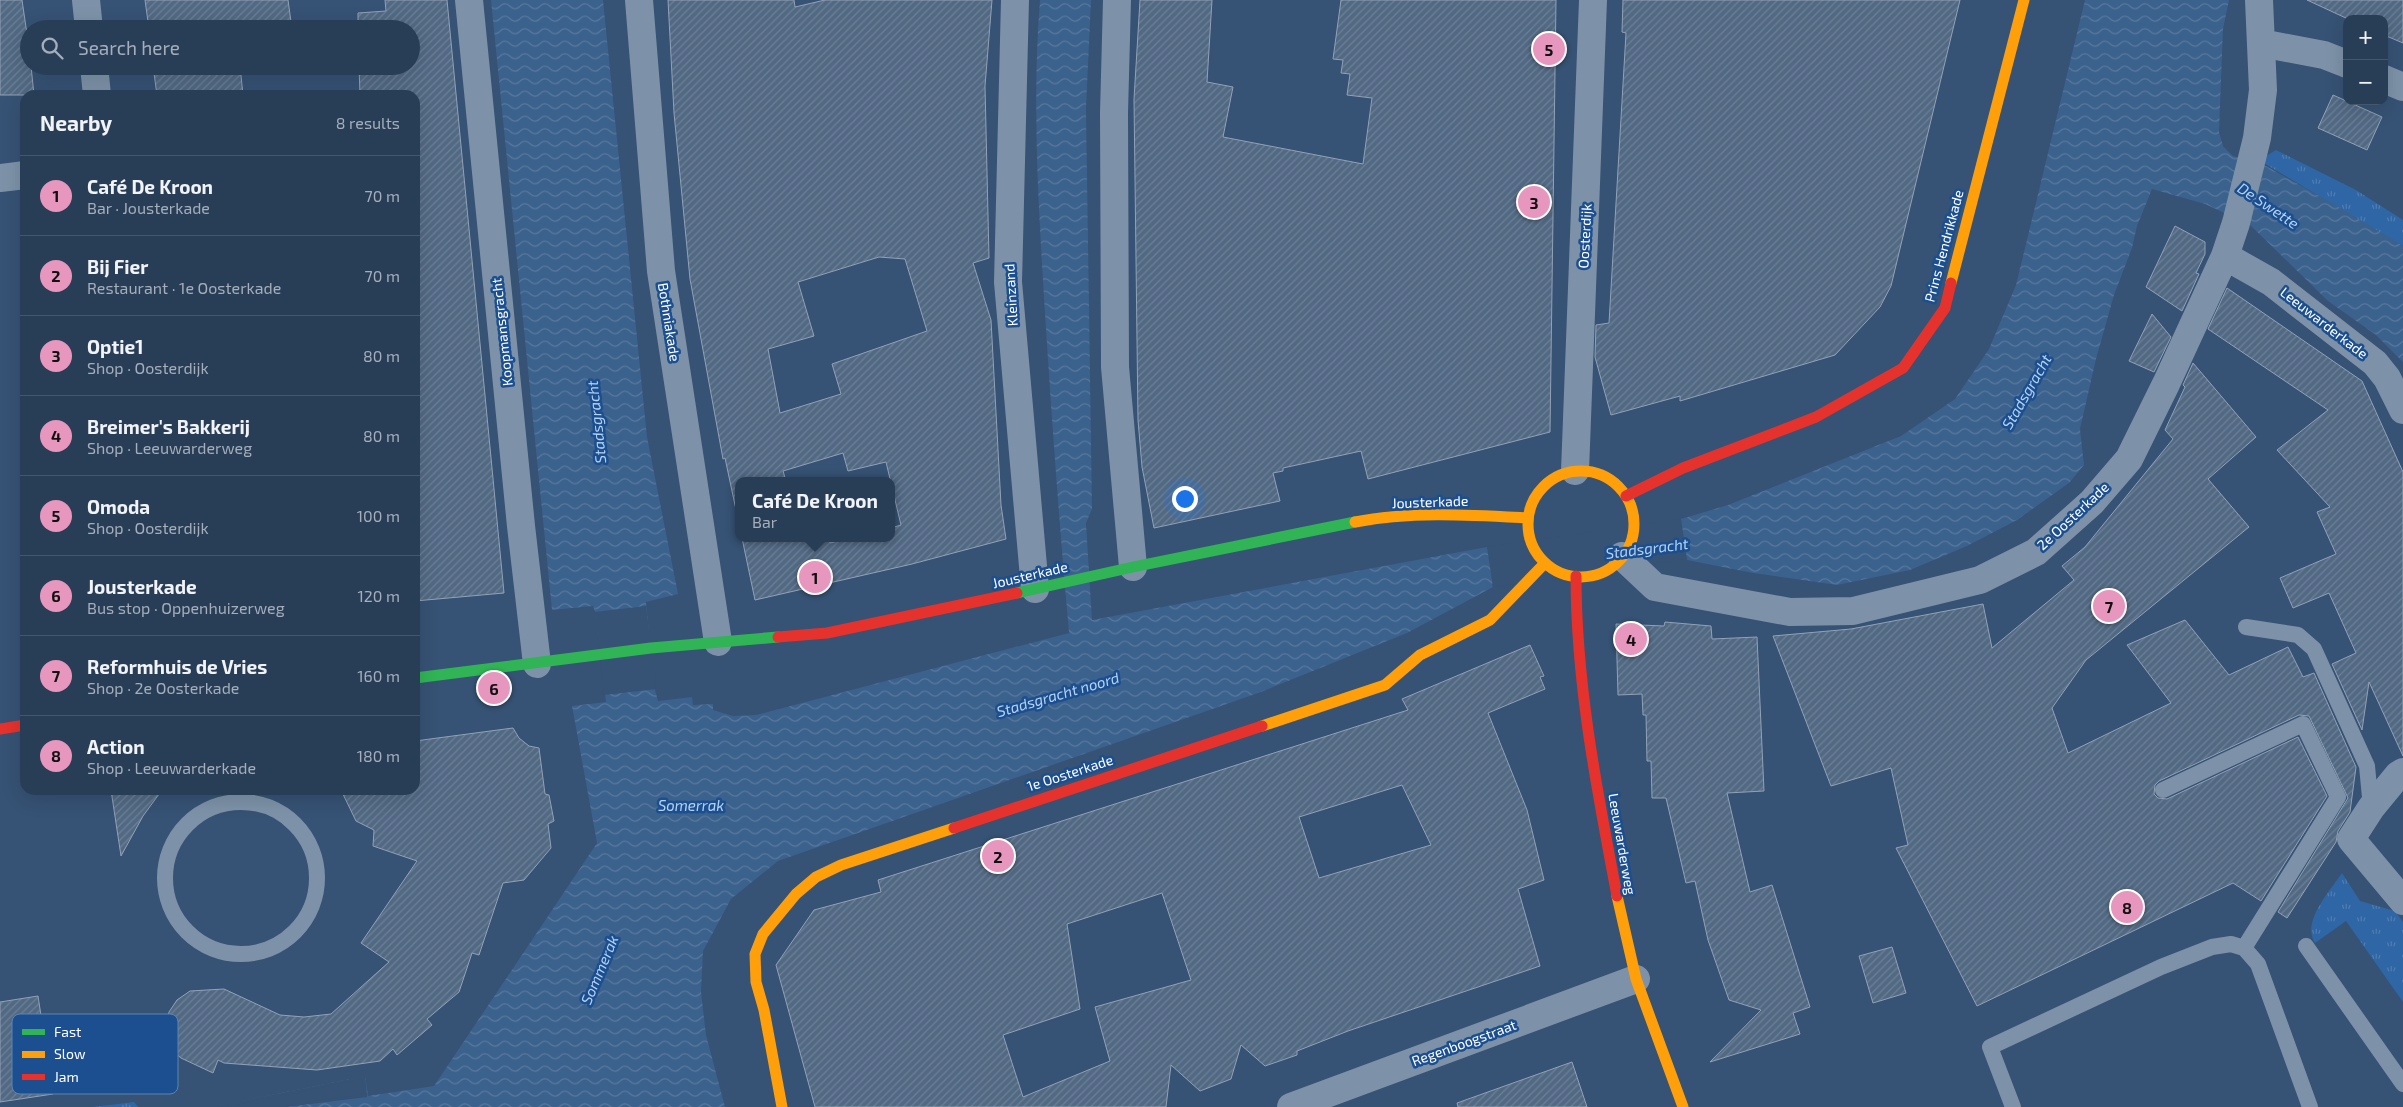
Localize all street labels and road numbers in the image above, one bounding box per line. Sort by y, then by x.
street label: Prins Hendrikkade [1920,188,1967,304]
street label: Oosterdijk [1574,203,1595,269]
street label: Kleinzand [1000,263,1021,327]
street label: Koopmansgracht [487,277,516,387]
street label: Bothniakade [655,281,684,363]
street label: Leeuwarderkade [2277,283,2371,362]
street label: 2e Oosterkade [2033,478,2112,553]
street label: Jousterkade [1391,492,1469,511]
street label: Jousterkade [991,558,1069,591]
street label: 1e Oosterkade [1025,751,1115,794]
street label: Leeuwarderweg [1605,792,1640,896]
street label: Regenboogstraat [1409,1016,1518,1069]

